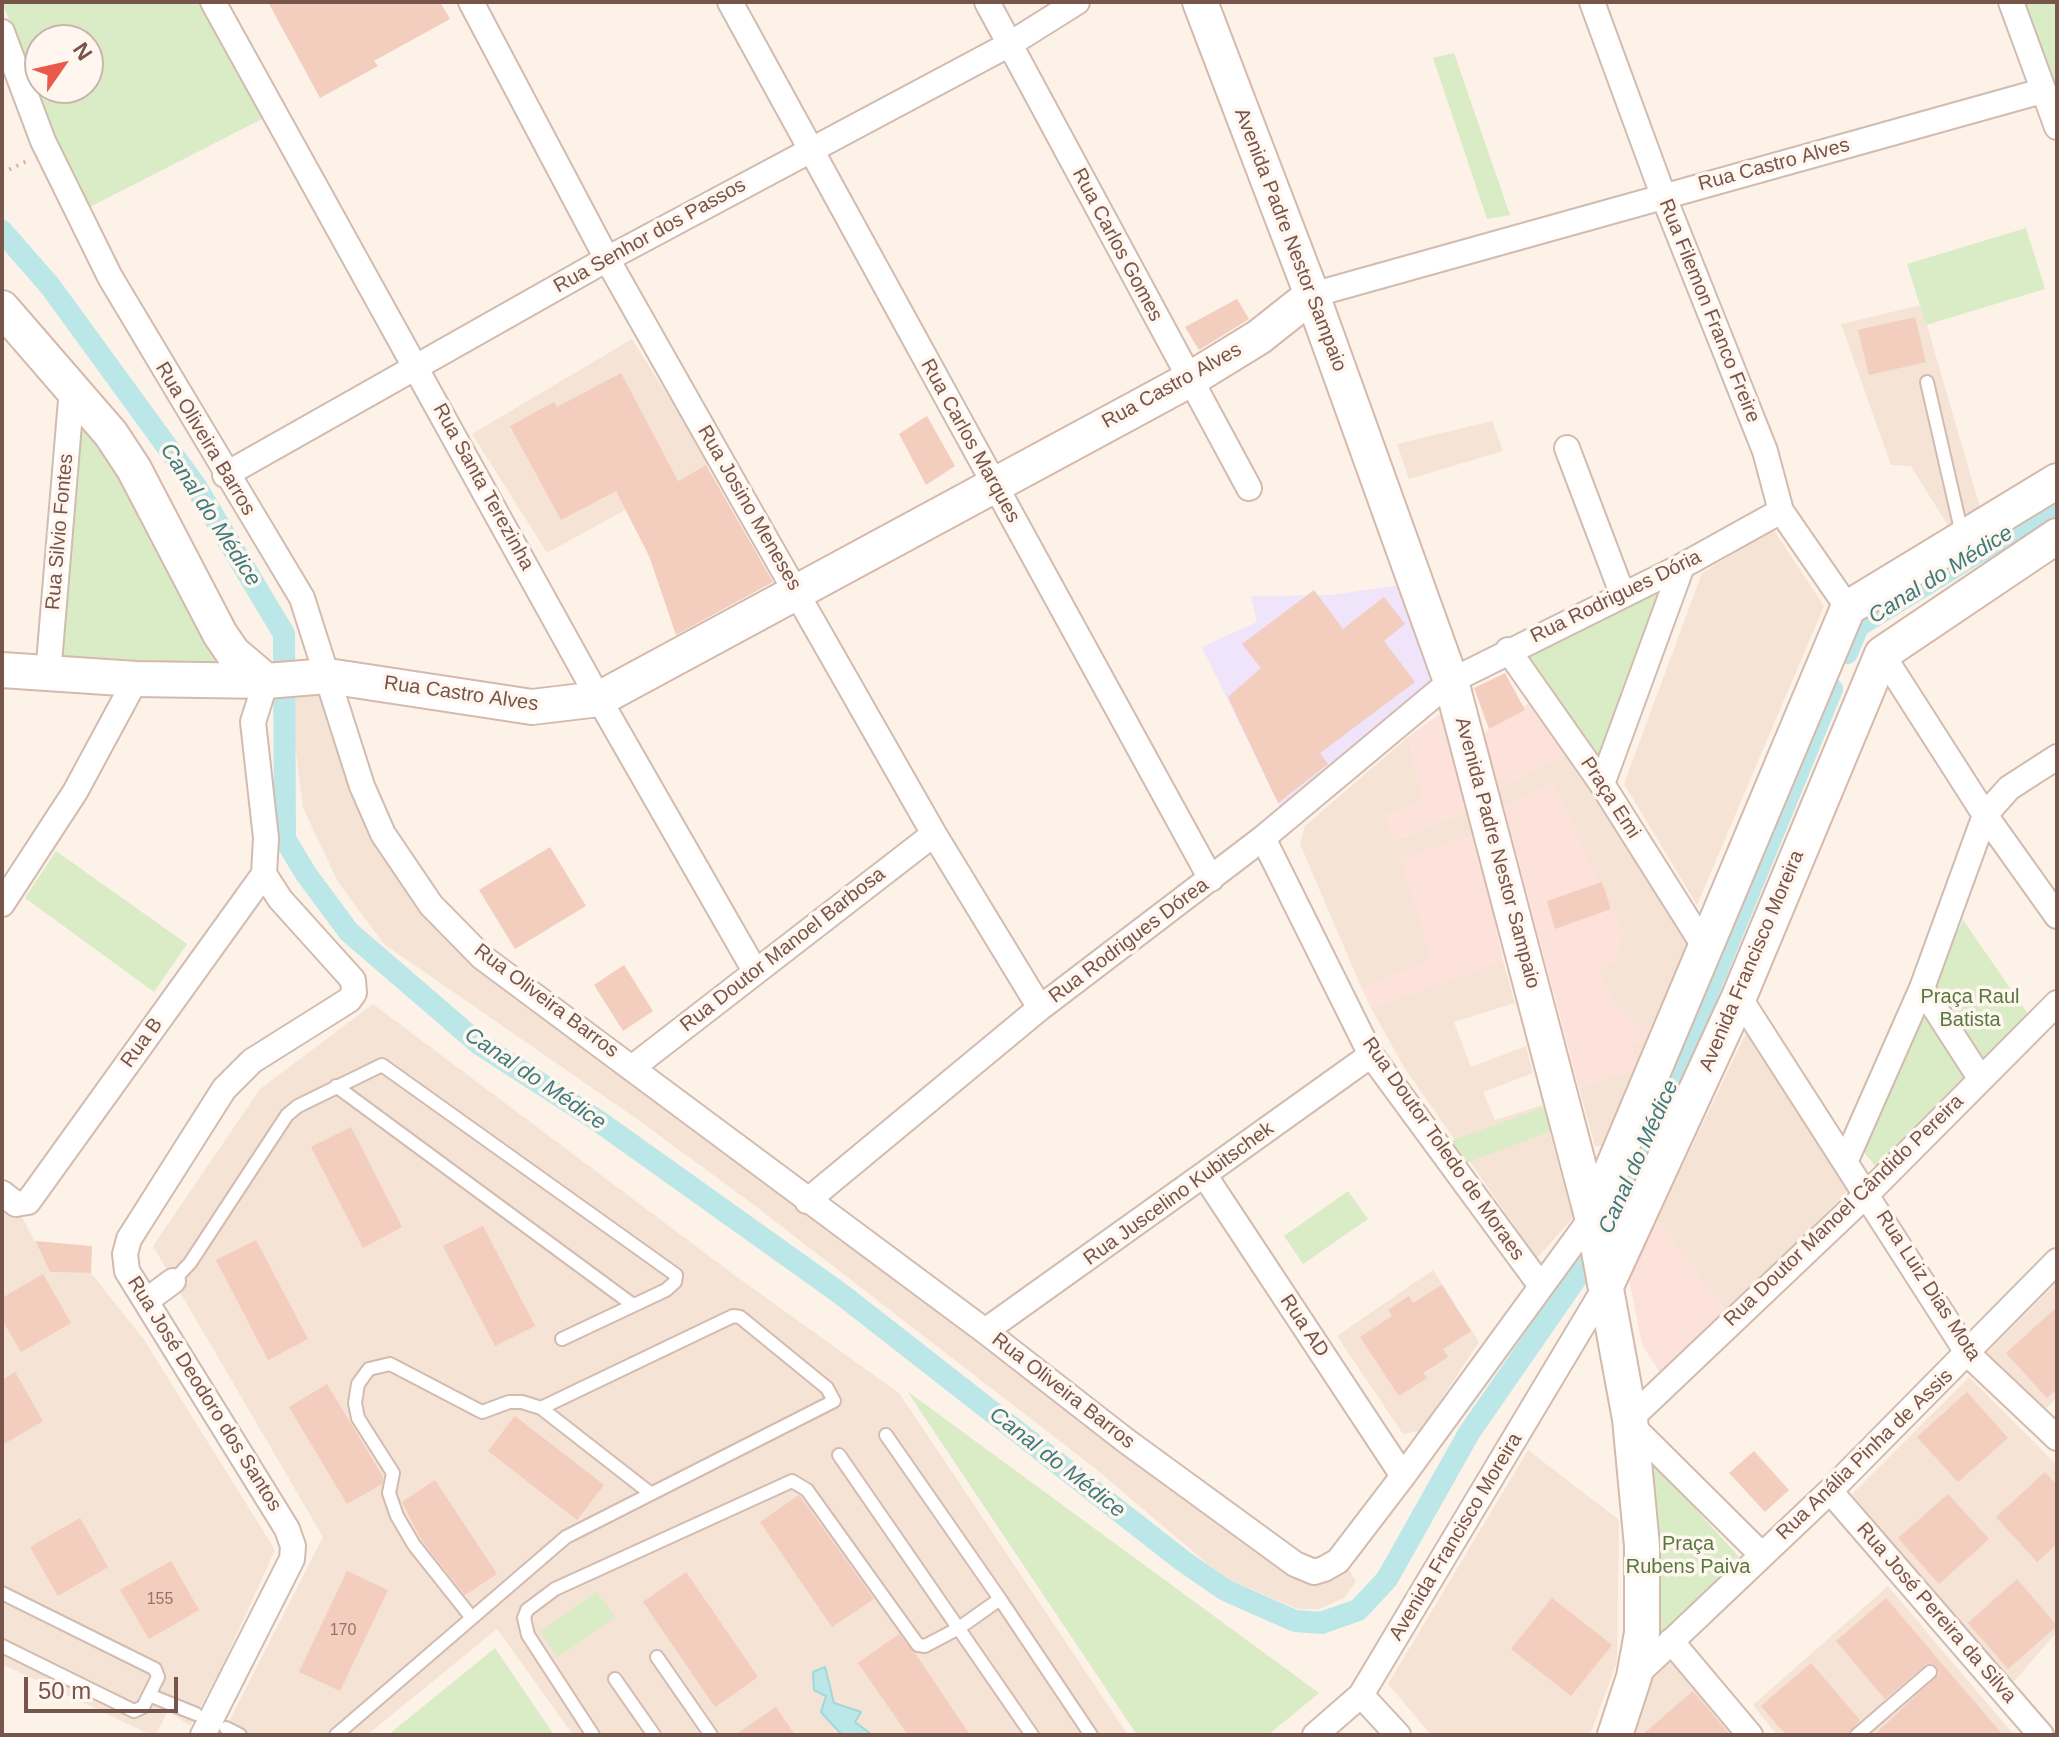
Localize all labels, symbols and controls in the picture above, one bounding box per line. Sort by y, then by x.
north arrow [24,24,104,104]
text: N [68,38,97,65]
street label: Avenida Padre Nestor Sampaio [1229,105,1351,375]
street label: Rua Castro Alves [1696,133,1852,197]
street label: Rua Carlos Gomes [1066,164,1168,326]
street label: Rua Senhor dos Passos [550,173,750,299]
street label: Rua Filemon Franco Freire [1653,196,1765,426]
street label: Rua Castro Alves [1098,338,1246,434]
street label: Rua Carlos Marques [915,355,1025,527]
street label: Rua Oliveira Barros [150,358,260,520]
street label: Rua Santa Terezinha [427,399,539,575]
street label: Rua Josino Meneses [692,421,806,595]
water label: Canal do Médice [154,439,266,591]
street label: Rua Silvio Fontes [41,453,79,611]
water label: Canal do Médice [1864,520,2018,630]
street label: Rua Rodrigues Dória [1527,545,1705,649]
street label: Rua Castro Alves [382,671,540,717]
street label: Avenida Padre Nestor Sampaio [1449,715,1545,991]
street label: Praça Emi [1575,753,1645,843]
street label: Avenida Francisco Moreira [1695,847,1809,1075]
street label: Rua Doutor Manoel Barbosa [676,863,890,1037]
street label: Rua Rodrigues Dórea [1045,873,1213,1009]
street label: Rua Oliveira Barros [469,939,623,1063]
park label: Praça Raul Batista [1921,985,2019,1032]
street label: Rua B [116,1013,168,1073]
water label: Canal do Médice [459,1022,611,1136]
street label: Rua Doutor Toledo de Moraes [1357,1033,1529,1265]
water label: Canal do Médice [1593,1076,1685,1238]
street label: Rua Doutor Manoel Cândido Pereira [1719,1090,1969,1332]
street label: Rua Juscelino Kubitschek [1079,1117,1279,1271]
street label: Rua Luiz Dias Mota [1870,1206,1986,1366]
street label: Rua José Deodoro dos Santos [122,1272,286,1516]
street label: Rua AD [1274,1290,1334,1362]
street label: Rua Oliveira Barros [987,1328,1139,1454]
street label: Rua Anália Pinha de Assis [1772,1365,1958,1545]
water label: Canal do Médice [984,1402,1130,1524]
street label: Avenida Francisco Moreira [1385,1429,1527,1645]
street label: Rua José Pereira da Silva [1851,1518,2021,1708]
park label: Praça Rubens Paiva [1626,1532,1750,1579]
house number: 155 [147,1590,173,1610]
house number: 170 [330,1621,356,1641]
scale bar [28,1661,182,1711]
text: 50 m [38,1677,91,1704]

